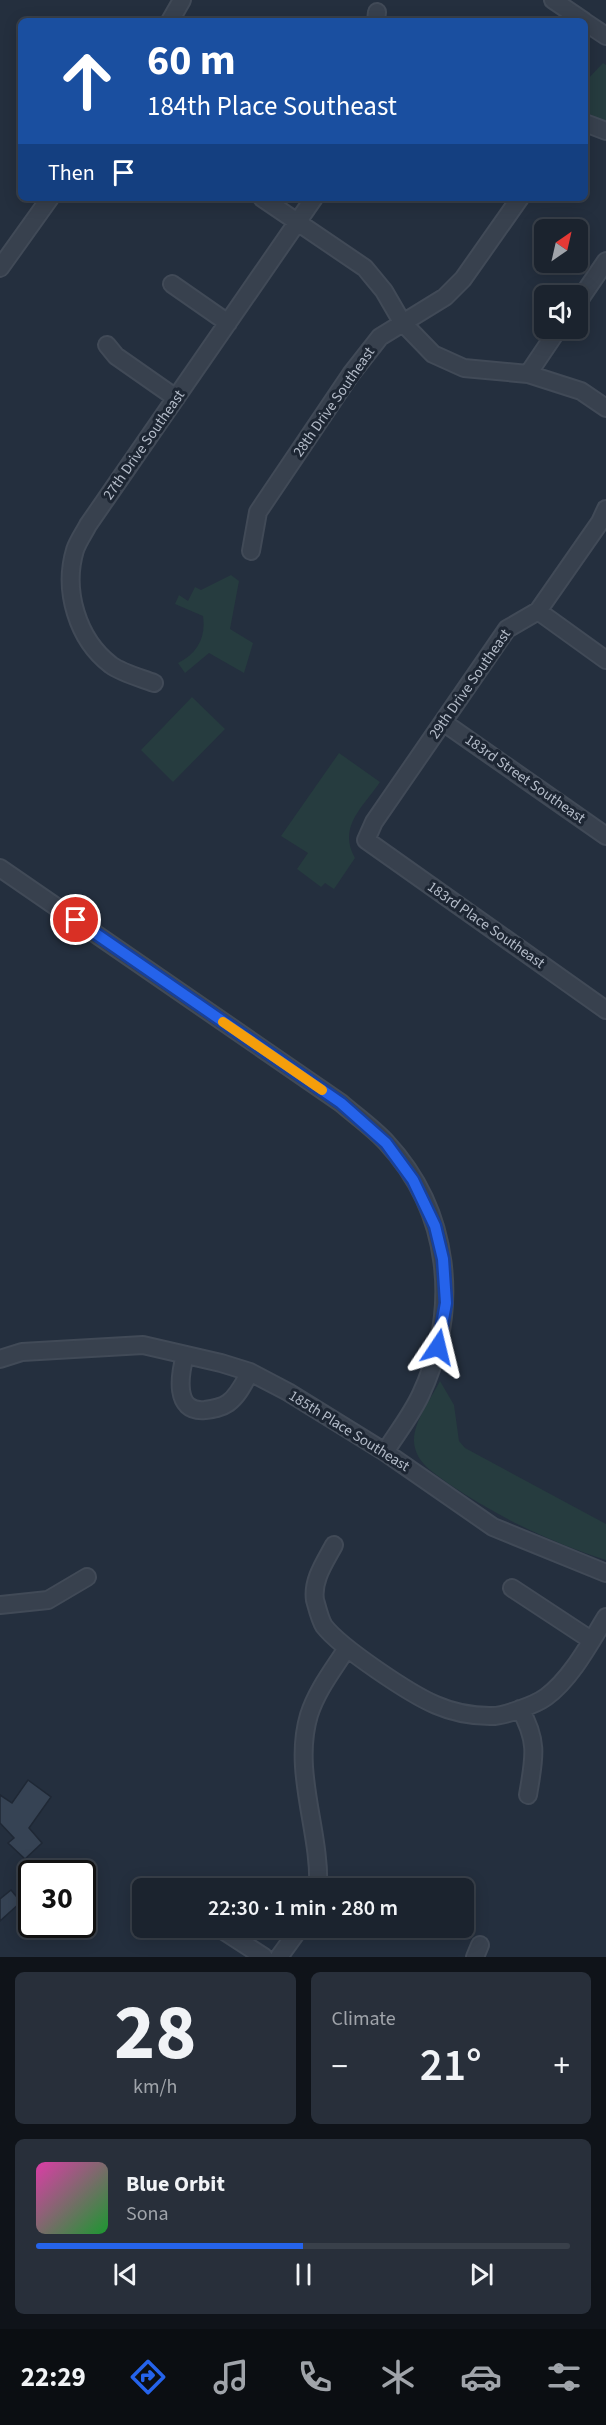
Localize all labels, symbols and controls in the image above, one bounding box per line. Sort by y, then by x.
text: 60 m [147,31,236,91]
icon: ahead [48,42,126,120]
text: 184th Place Southeast [147,87,397,126]
icon: arrive [107,156,140,189]
text: Then [48,157,95,189]
north arrow [534,219,588,273]
map controls [534,219,588,339]
button: sound [534,285,588,339]
street label: 28th Drive Southeast [288,343,380,461]
street label: 27th Drive Southeast [98,386,190,504]
street label: 29th Drive Southeast [424,625,516,743]
street label: 183rd Street Southeast [461,729,589,829]
street label: 183rd Place Southeast [423,877,549,973]
pin [50,894,101,945]
icon: arrive [59,903,92,936]
position arrow [406,1315,470,1379]
street label: 185th Place Southeast [285,1385,413,1477]
speed limit sign: 30 [18,1860,96,1938]
text: 22:30 · 1 min · 280 m [208,1892,398,1924]
text: 28 [114,1978,196,2089]
text: Climate [332,2005,396,2033]
text: 21° [420,2034,482,2098]
text: − [332,2043,348,2090]
text: + [554,2043,570,2090]
text: km/h [133,2073,177,2101]
text: Blue Orbit [126,2168,225,2200]
text: Sona [126,2200,169,2228]
icon: previous [109,2258,142,2291]
icon: pause [287,2258,320,2291]
icon: next [465,2258,498,2291]
icon: directions [127,2356,169,2398]
icon: music [210,2356,252,2398]
icon: phone [294,2356,336,2398]
icon: climate [377,2356,419,2398]
icon: car [460,2356,502,2398]
icon: filters [543,2356,585,2398]
text: 22:29 [21,2358,86,2397]

